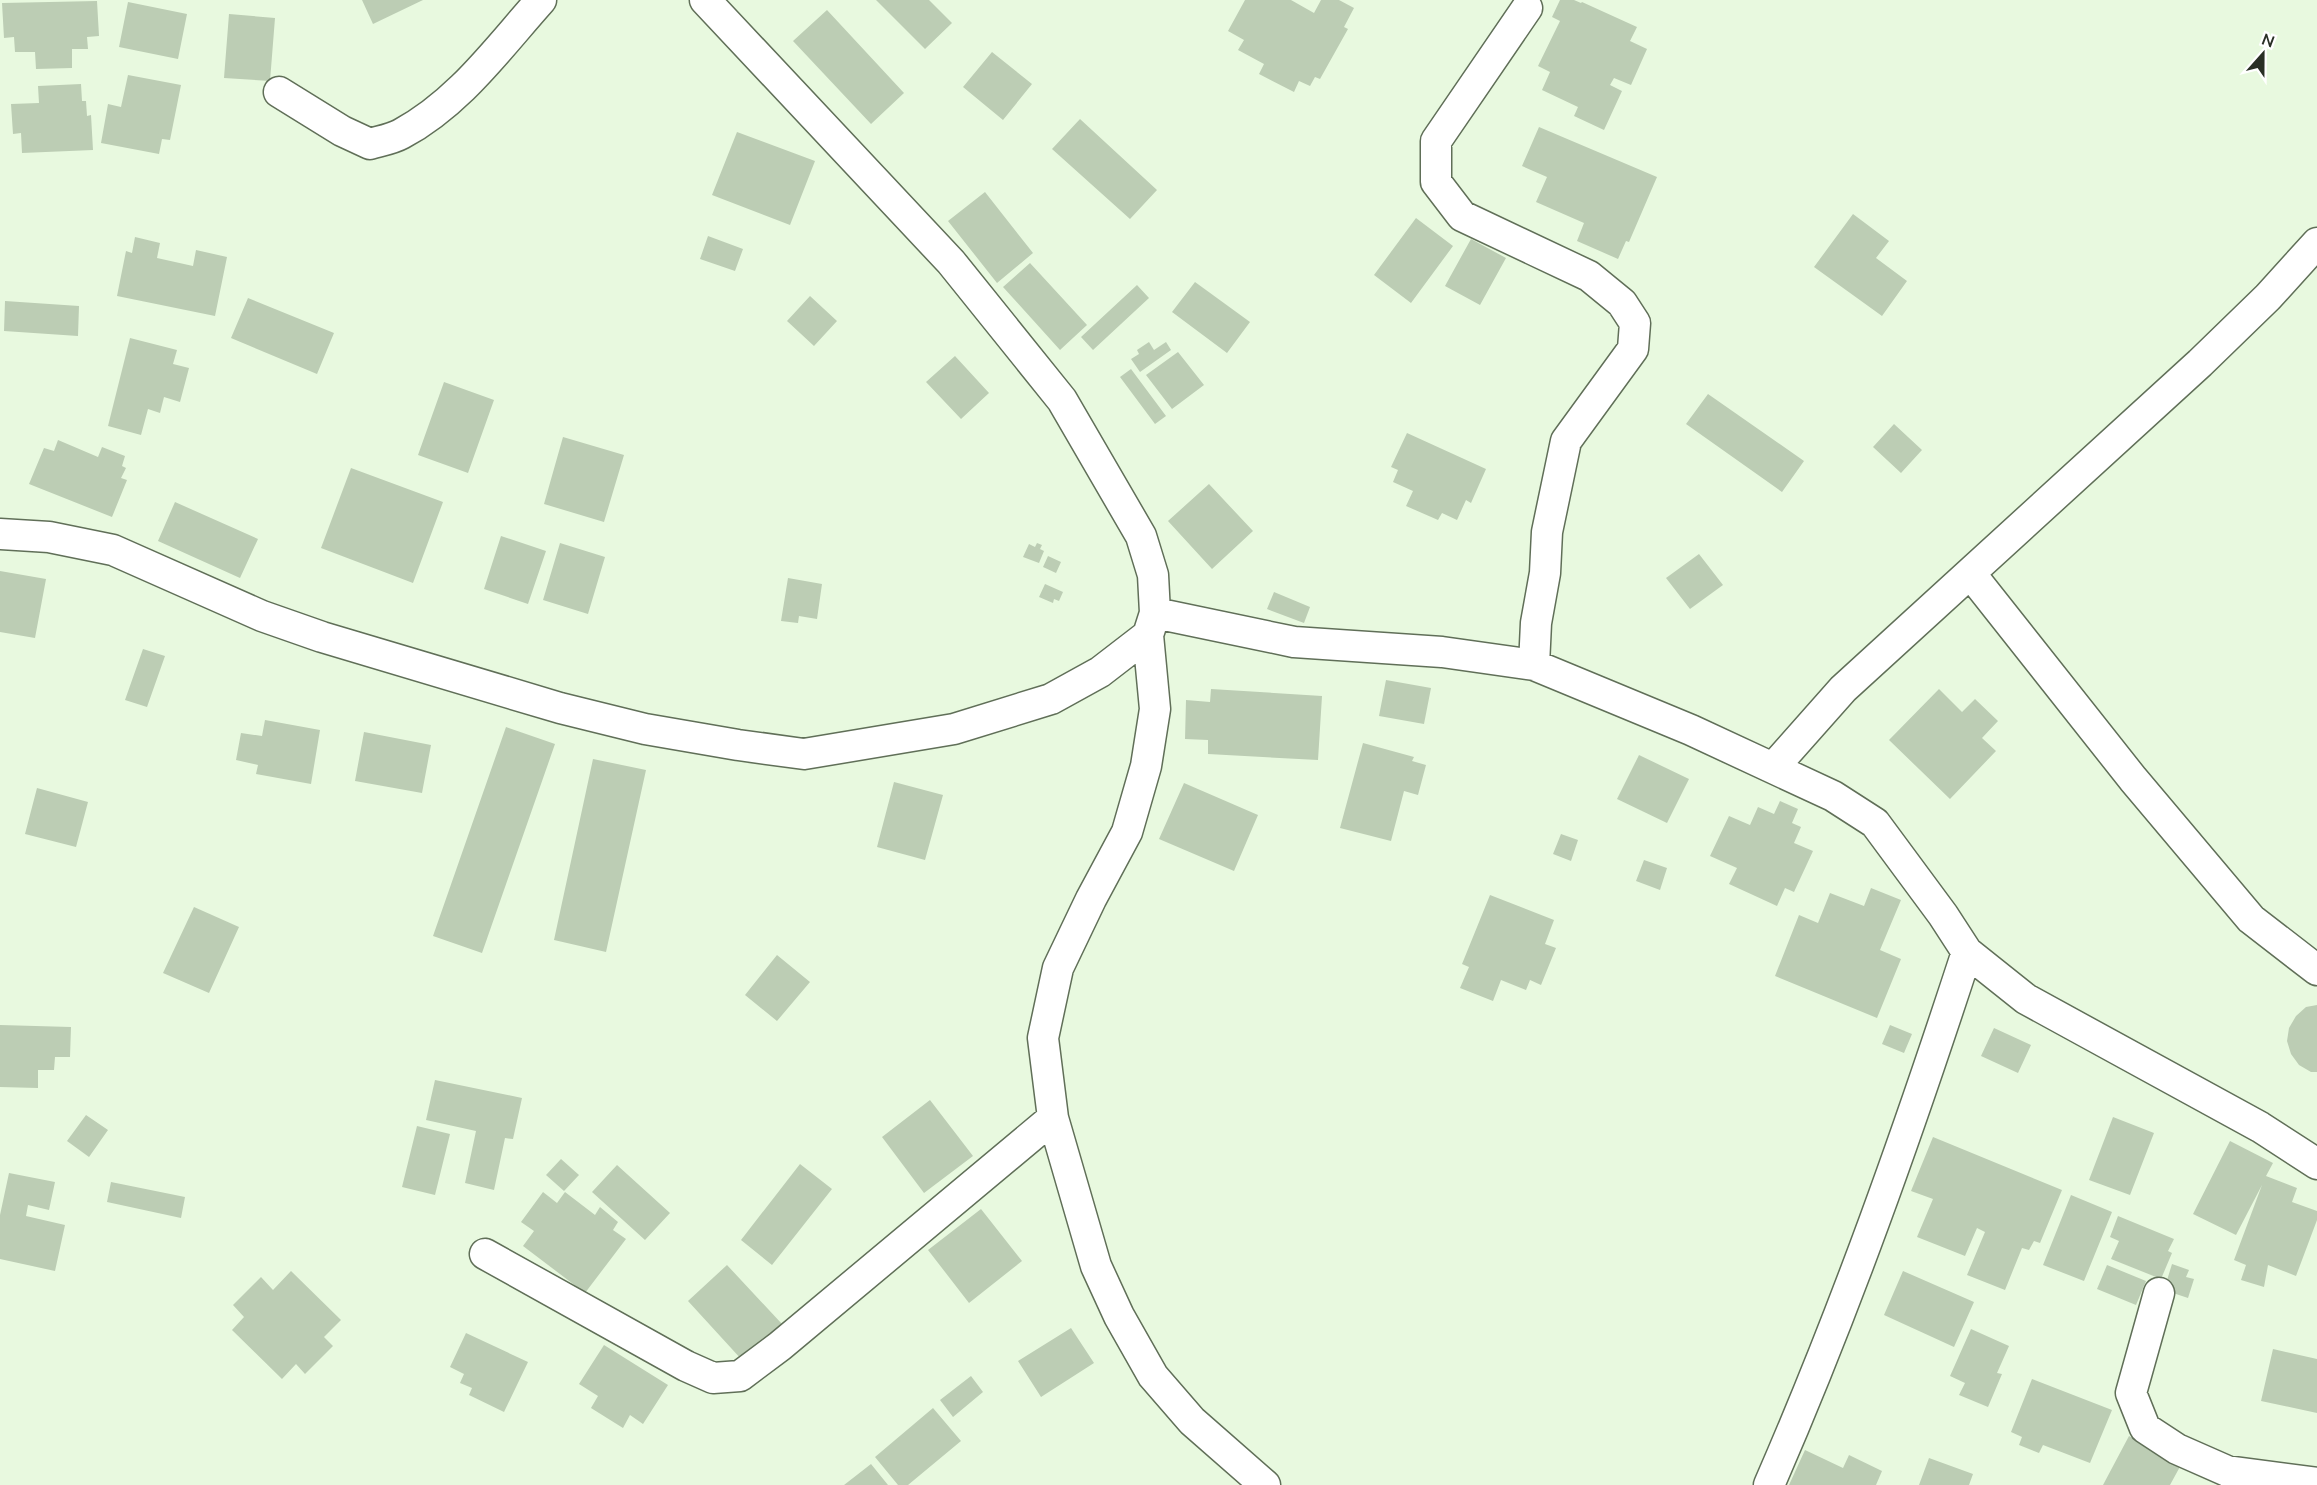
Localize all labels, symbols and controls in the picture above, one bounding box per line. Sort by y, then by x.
north arrow [2233,24,2293,84]
text: N [2259,28,2278,51]

